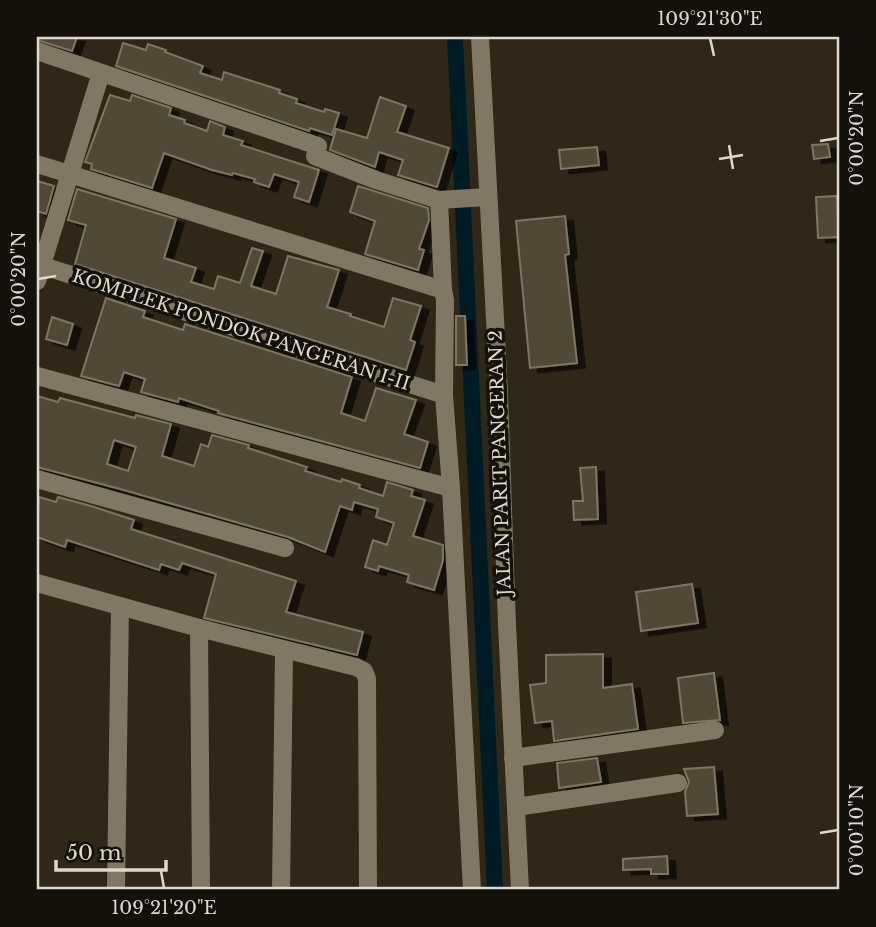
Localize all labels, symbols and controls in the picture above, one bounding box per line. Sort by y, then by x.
text: 109°21'30"E [657,8,763,30]
text: 0°00'20"N [846,90,868,186]
text: 0°00'20"N [8,231,30,327]
street label: KOMPLEK PONDOK PANGERAN I-II [69,265,413,395]
street label: JALAN PARIT PANGERAN 2 [484,330,516,598]
text: 0°00'10"N [846,784,868,876]
scale bar [56,829,166,873]
text: 50 m [66,840,122,866]
text: 109°21'20"E [111,897,217,919]

